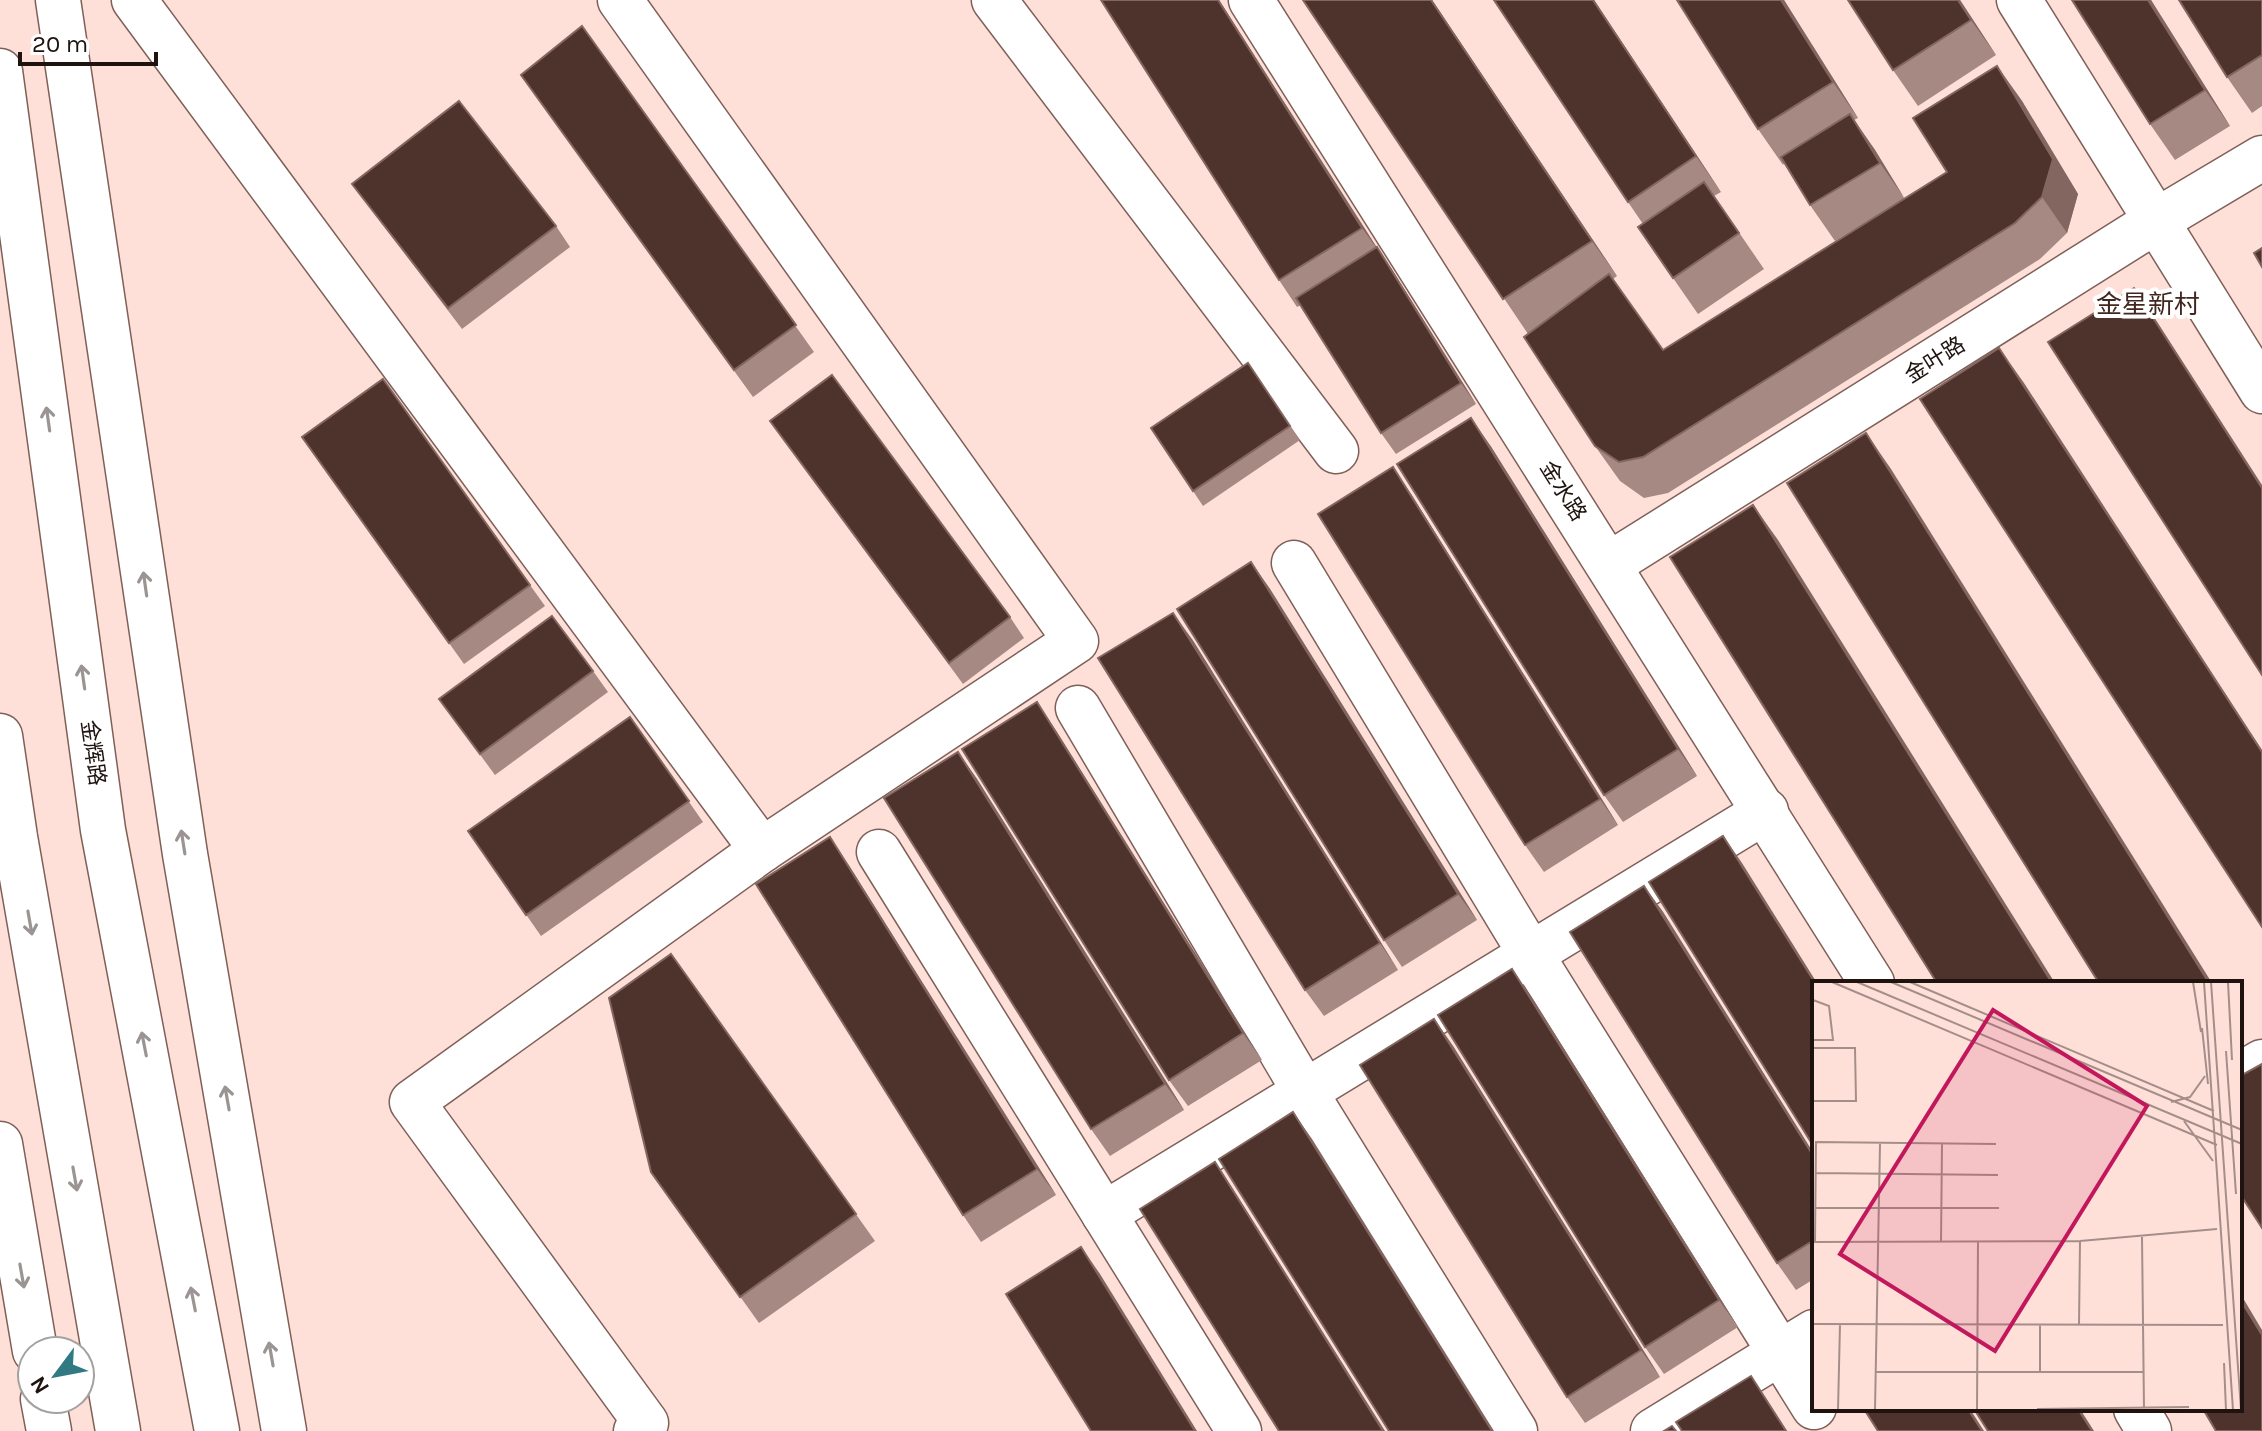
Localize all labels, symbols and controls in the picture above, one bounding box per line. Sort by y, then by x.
scale bar [20,16,156,66]
text: 20 m [32,30,88,58]
district label: 金星新村 [2096,289,2200,320]
street label: 金叶路 [1900,331,1970,389]
one-way arrow [40,407,55,432]
street label: 金水路 [1534,456,1592,526]
one-way arrow [137,572,152,598]
one-way arrow [75,665,90,690]
street label: 金辉路 [76,719,110,787]
one-way arrow [175,829,190,855]
one-way arrow [23,910,38,936]
inset map [1812,981,2242,1411]
one-way arrow [136,1031,151,1057]
one-way arrow [218,1086,233,1111]
one-way arrow [68,1166,83,1192]
one-way arrow [16,1263,31,1288]
one-way arrow [185,1287,200,1312]
north arrow [16,1335,96,1415]
one-way arrow [262,1342,277,1367]
text: N [25,1371,55,1399]

